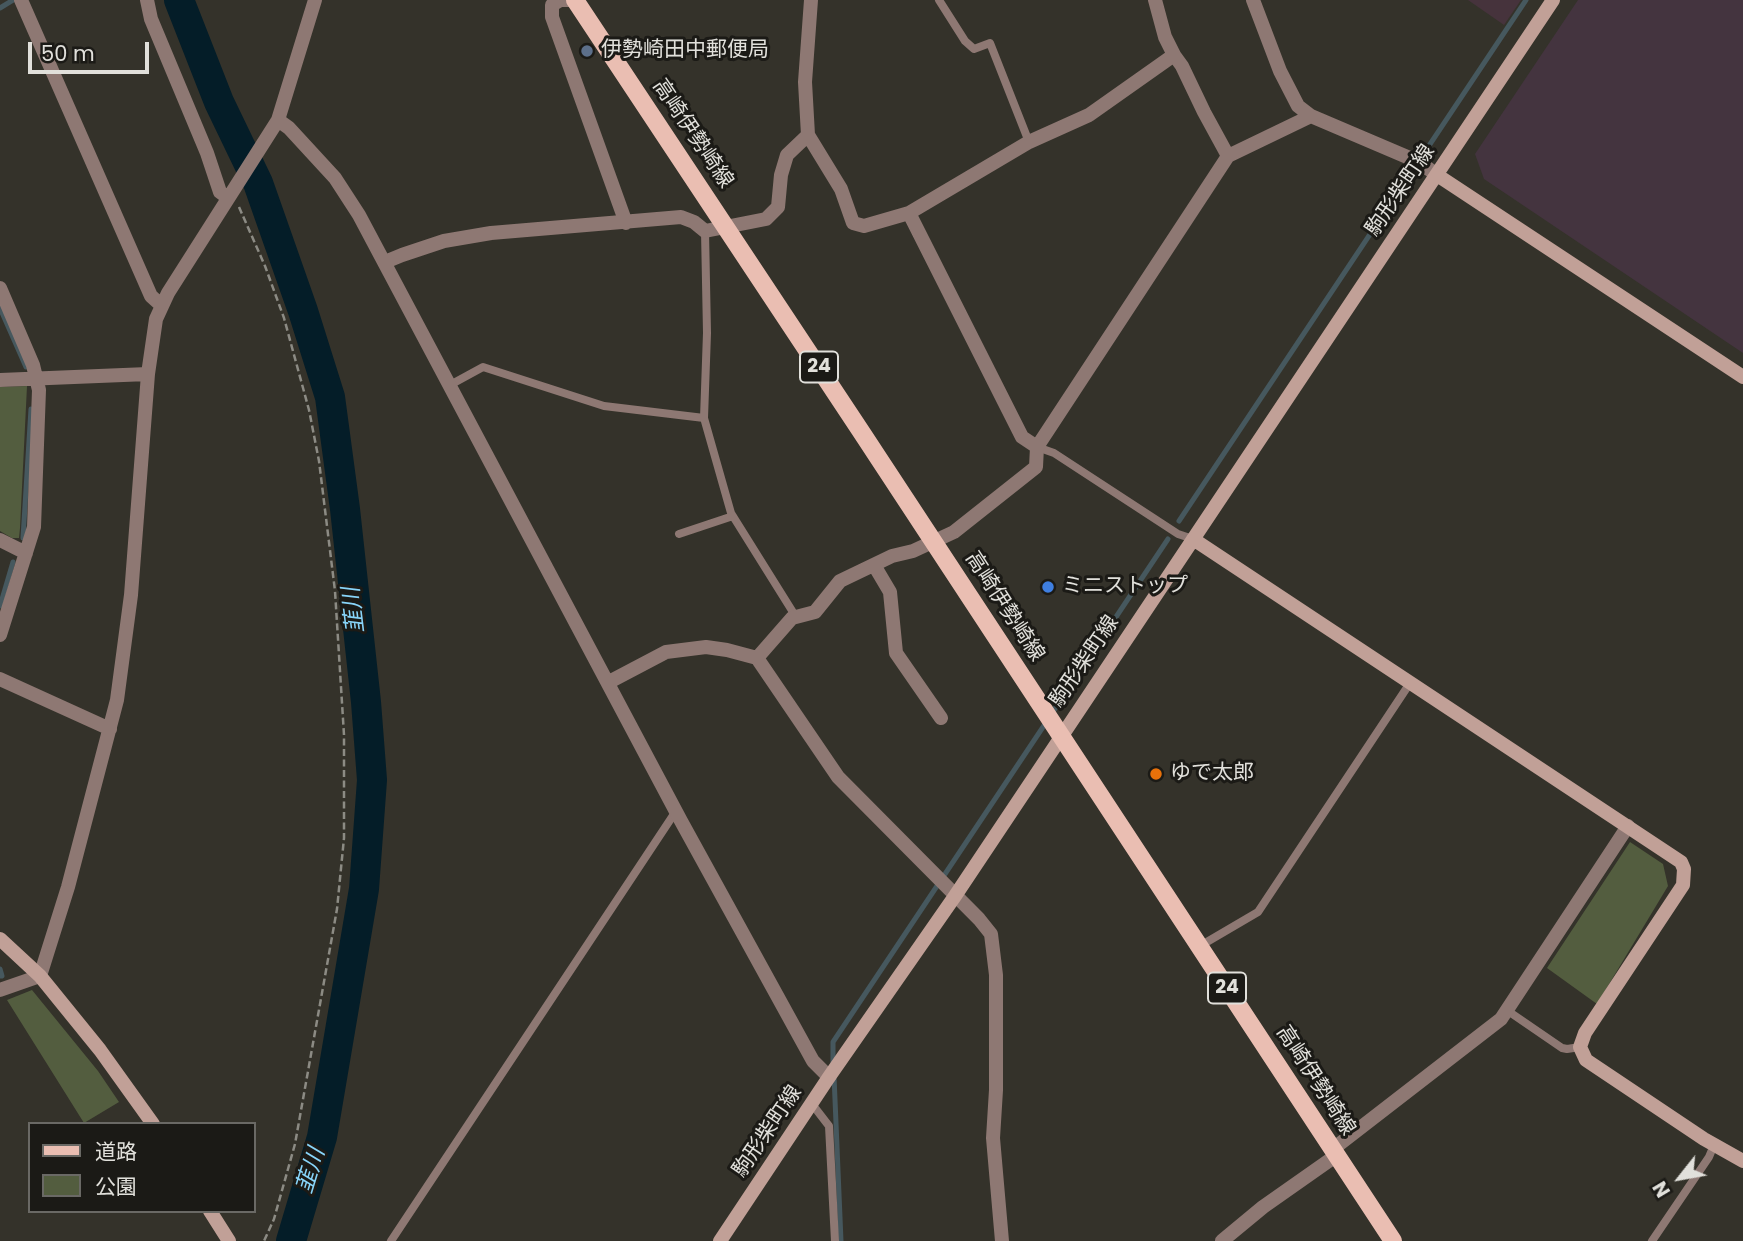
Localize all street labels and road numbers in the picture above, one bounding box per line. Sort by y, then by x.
street label: 高崎伊勢崎線 [646,75,738,193]
street label: 駒形柴町線 [1361,140,1441,242]
road number: 24 [800,352,838,382]
street label: 高崎伊勢崎線 [959,547,1049,667]
street label: 駒形柴町線 [1045,611,1125,713]
road number: 24 [1208,972,1246,1004]
street label: 高崎伊勢崎線 [1270,1021,1360,1141]
street label: 駒形柴町線 [728,1081,808,1183]

